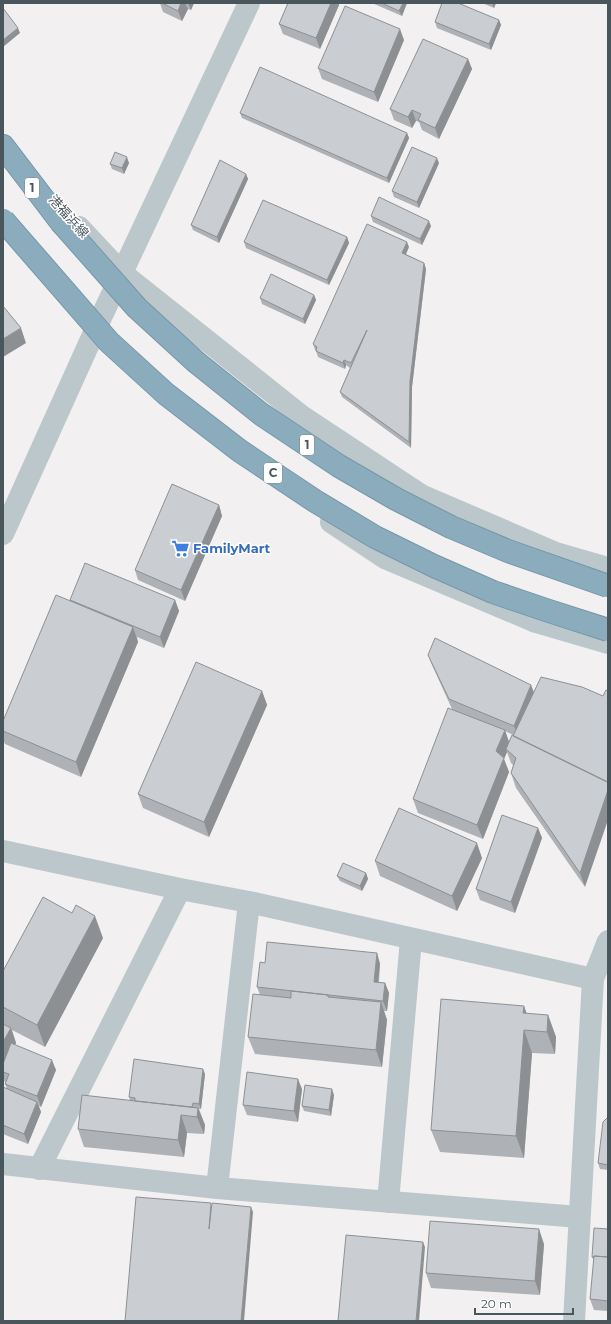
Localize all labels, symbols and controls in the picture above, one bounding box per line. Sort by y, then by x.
road number: 1 [25,178,39,198]
street label: 港福浜線 [46,191,92,241]
road number: 1 [300,435,314,455]
road number: C [264,463,282,483]
supermarket icon: FamilyMart [170,538,190,558]
place label: FamilyMart [193,540,271,556]
scale bar [475,1290,573,1316]
text: 20 m [481,1296,512,1311]

